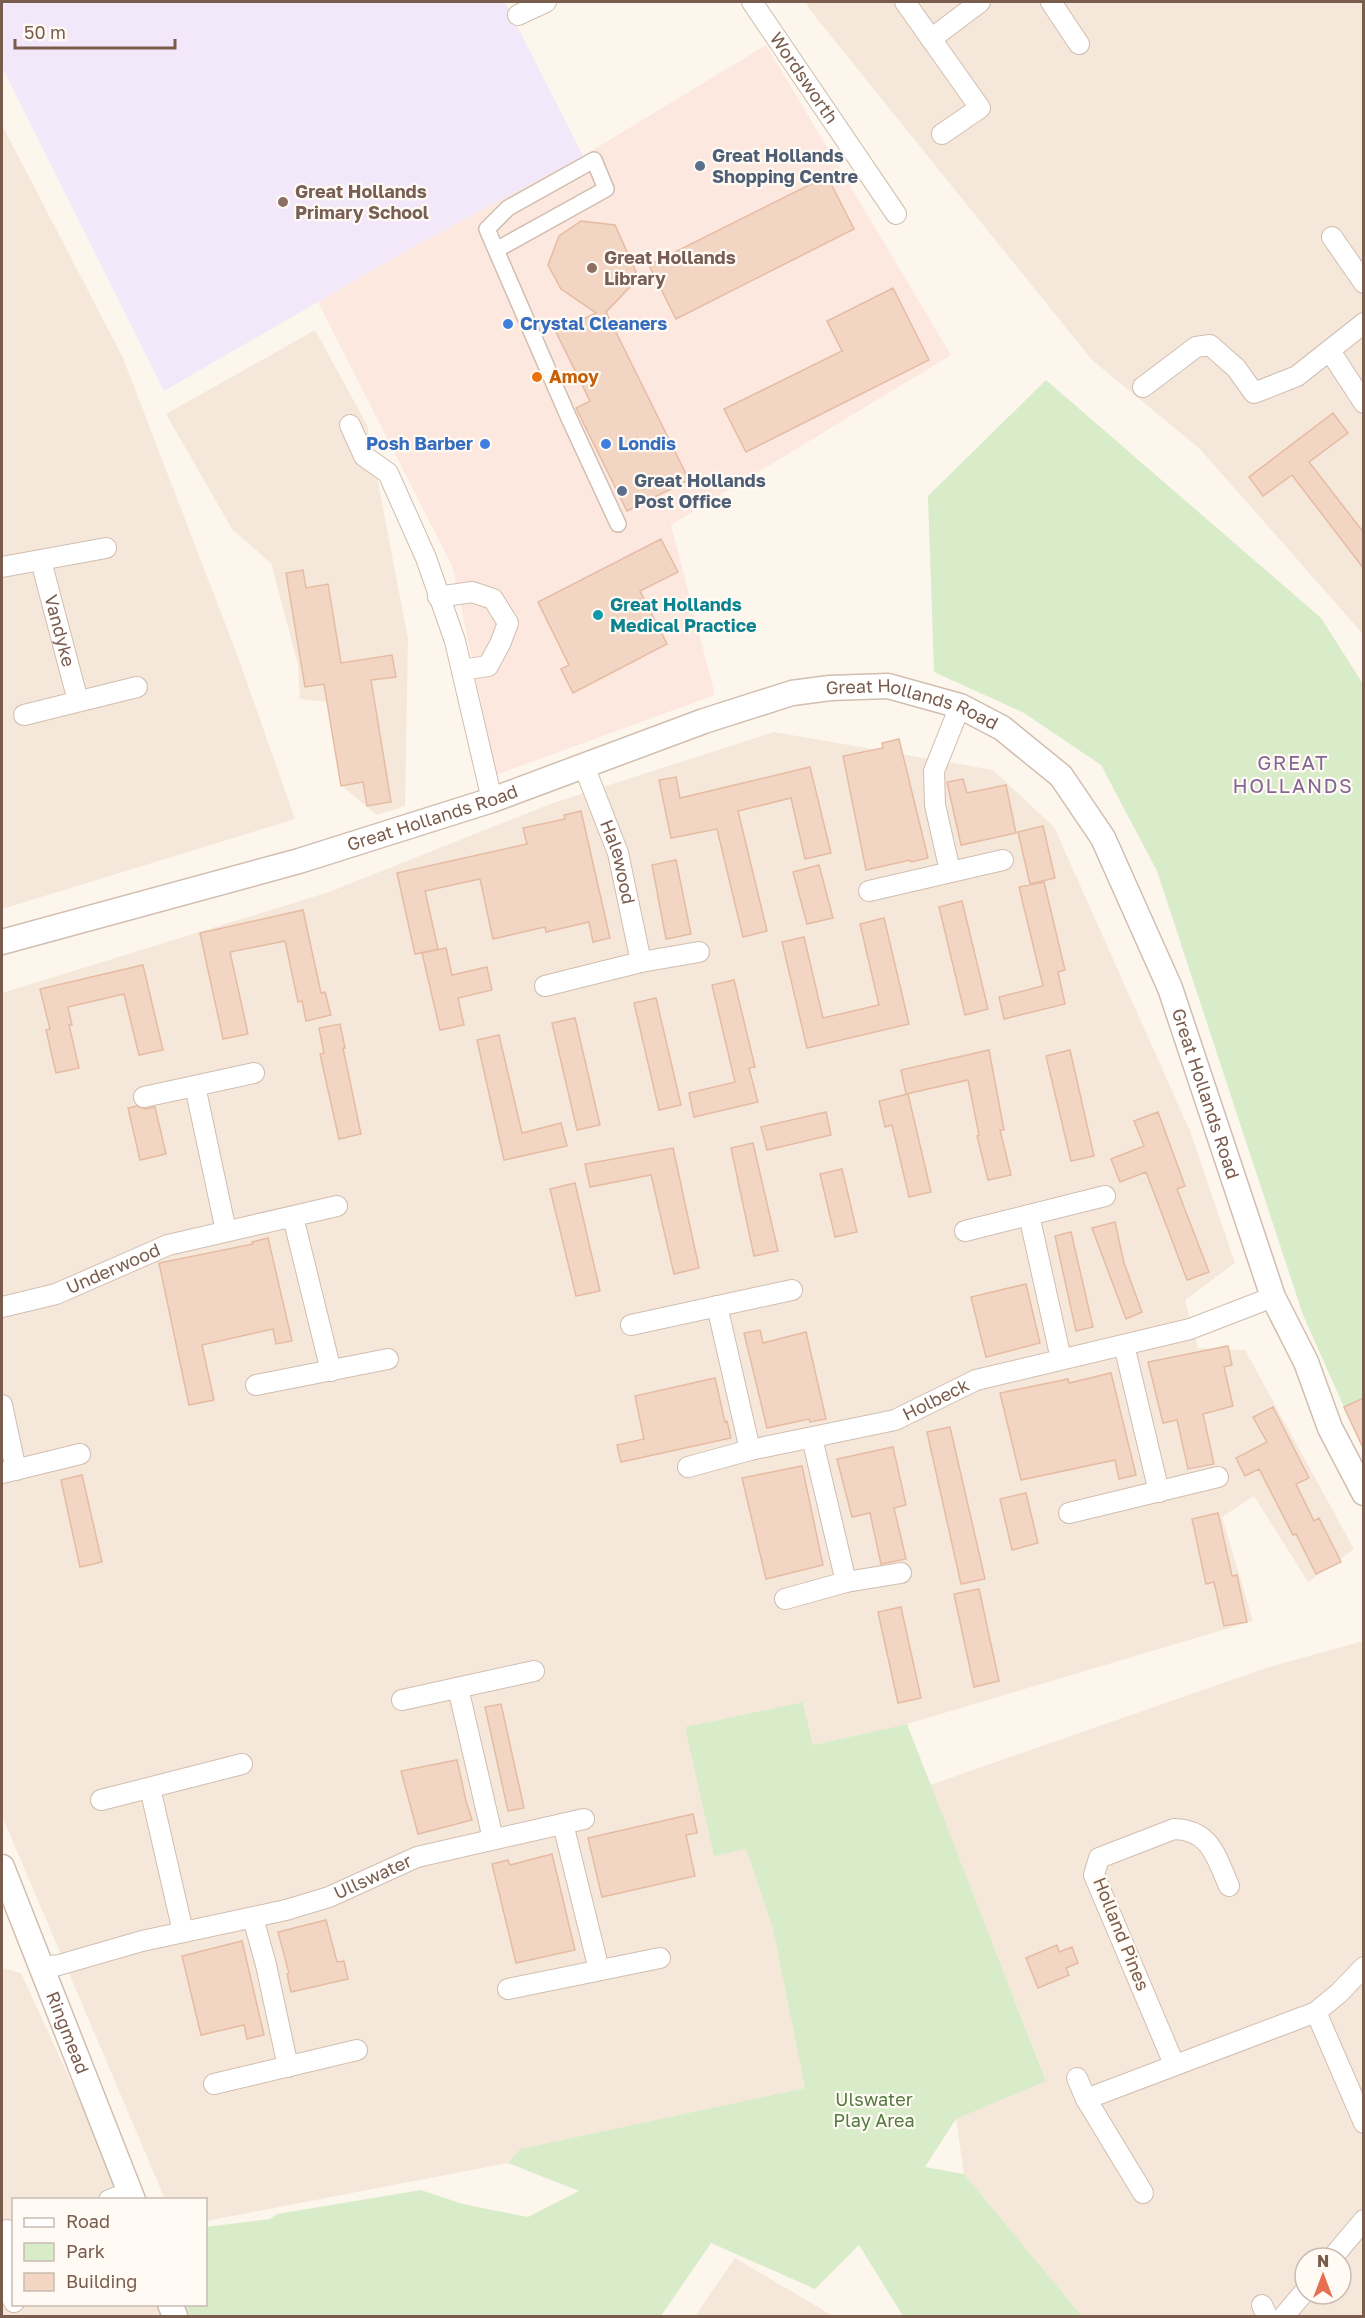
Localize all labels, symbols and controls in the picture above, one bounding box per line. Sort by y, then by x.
scale bar [15,12,176,50]
text: 50 m [24,21,66,43]
street label: Wordsworth [766,28,843,127]
place label: Great Hollands Shopping Centre [712,144,859,187]
marker: Great Hollands Shopping Centre [693,159,707,173]
place label: Great Hollands Primary School [295,180,429,223]
marker: Great Hollands Primary School [276,195,290,209]
place label: Great Hollands Library [604,246,736,289]
marker: Great Hollands Library [585,261,599,275]
place label: Crystal Cleaners [520,312,667,334]
marker: Crystal Cleaners [501,317,515,331]
place label: Amoy [549,365,599,387]
marker: Amoy [530,370,544,384]
place label: Posh Barber [366,432,473,454]
place label: Londis [618,432,676,454]
marker: Posh Barber [478,437,492,451]
marker: Londis [599,437,613,451]
place label: Great Hollands Post Office [634,469,766,512]
marker: Great Hollands Post Office [615,484,629,498]
street label: Vandyke [40,592,80,669]
place label: Great Hollands Medical Practice [610,593,757,636]
marker: Great Hollands Medical Practice [591,608,605,622]
street label: Great Hollands Road [825,674,1002,734]
district label: GREAT HOLLANDS [1233,750,1353,797]
street label: Great Hollands Road [344,779,521,855]
street label: Halewood [596,816,640,906]
street label: Great Hollands Road [1168,1005,1245,1181]
street label: Underwood [62,1238,163,1298]
street label: Holbeck [898,1373,973,1425]
street label: Ullswater [330,1849,415,1903]
street label: Holland Pines [1089,1874,1155,1994]
street label: Ringmead [42,1988,94,2077]
park label: Ulswater Play Area [833,2088,915,2131]
legend [12,2198,207,2306]
text: Road [66,2210,110,2232]
text: Park [66,2240,105,2262]
north arrow [1293,2246,1353,2306]
text: N [1317,2251,1329,2271]
text: Building [66,2270,137,2292]

